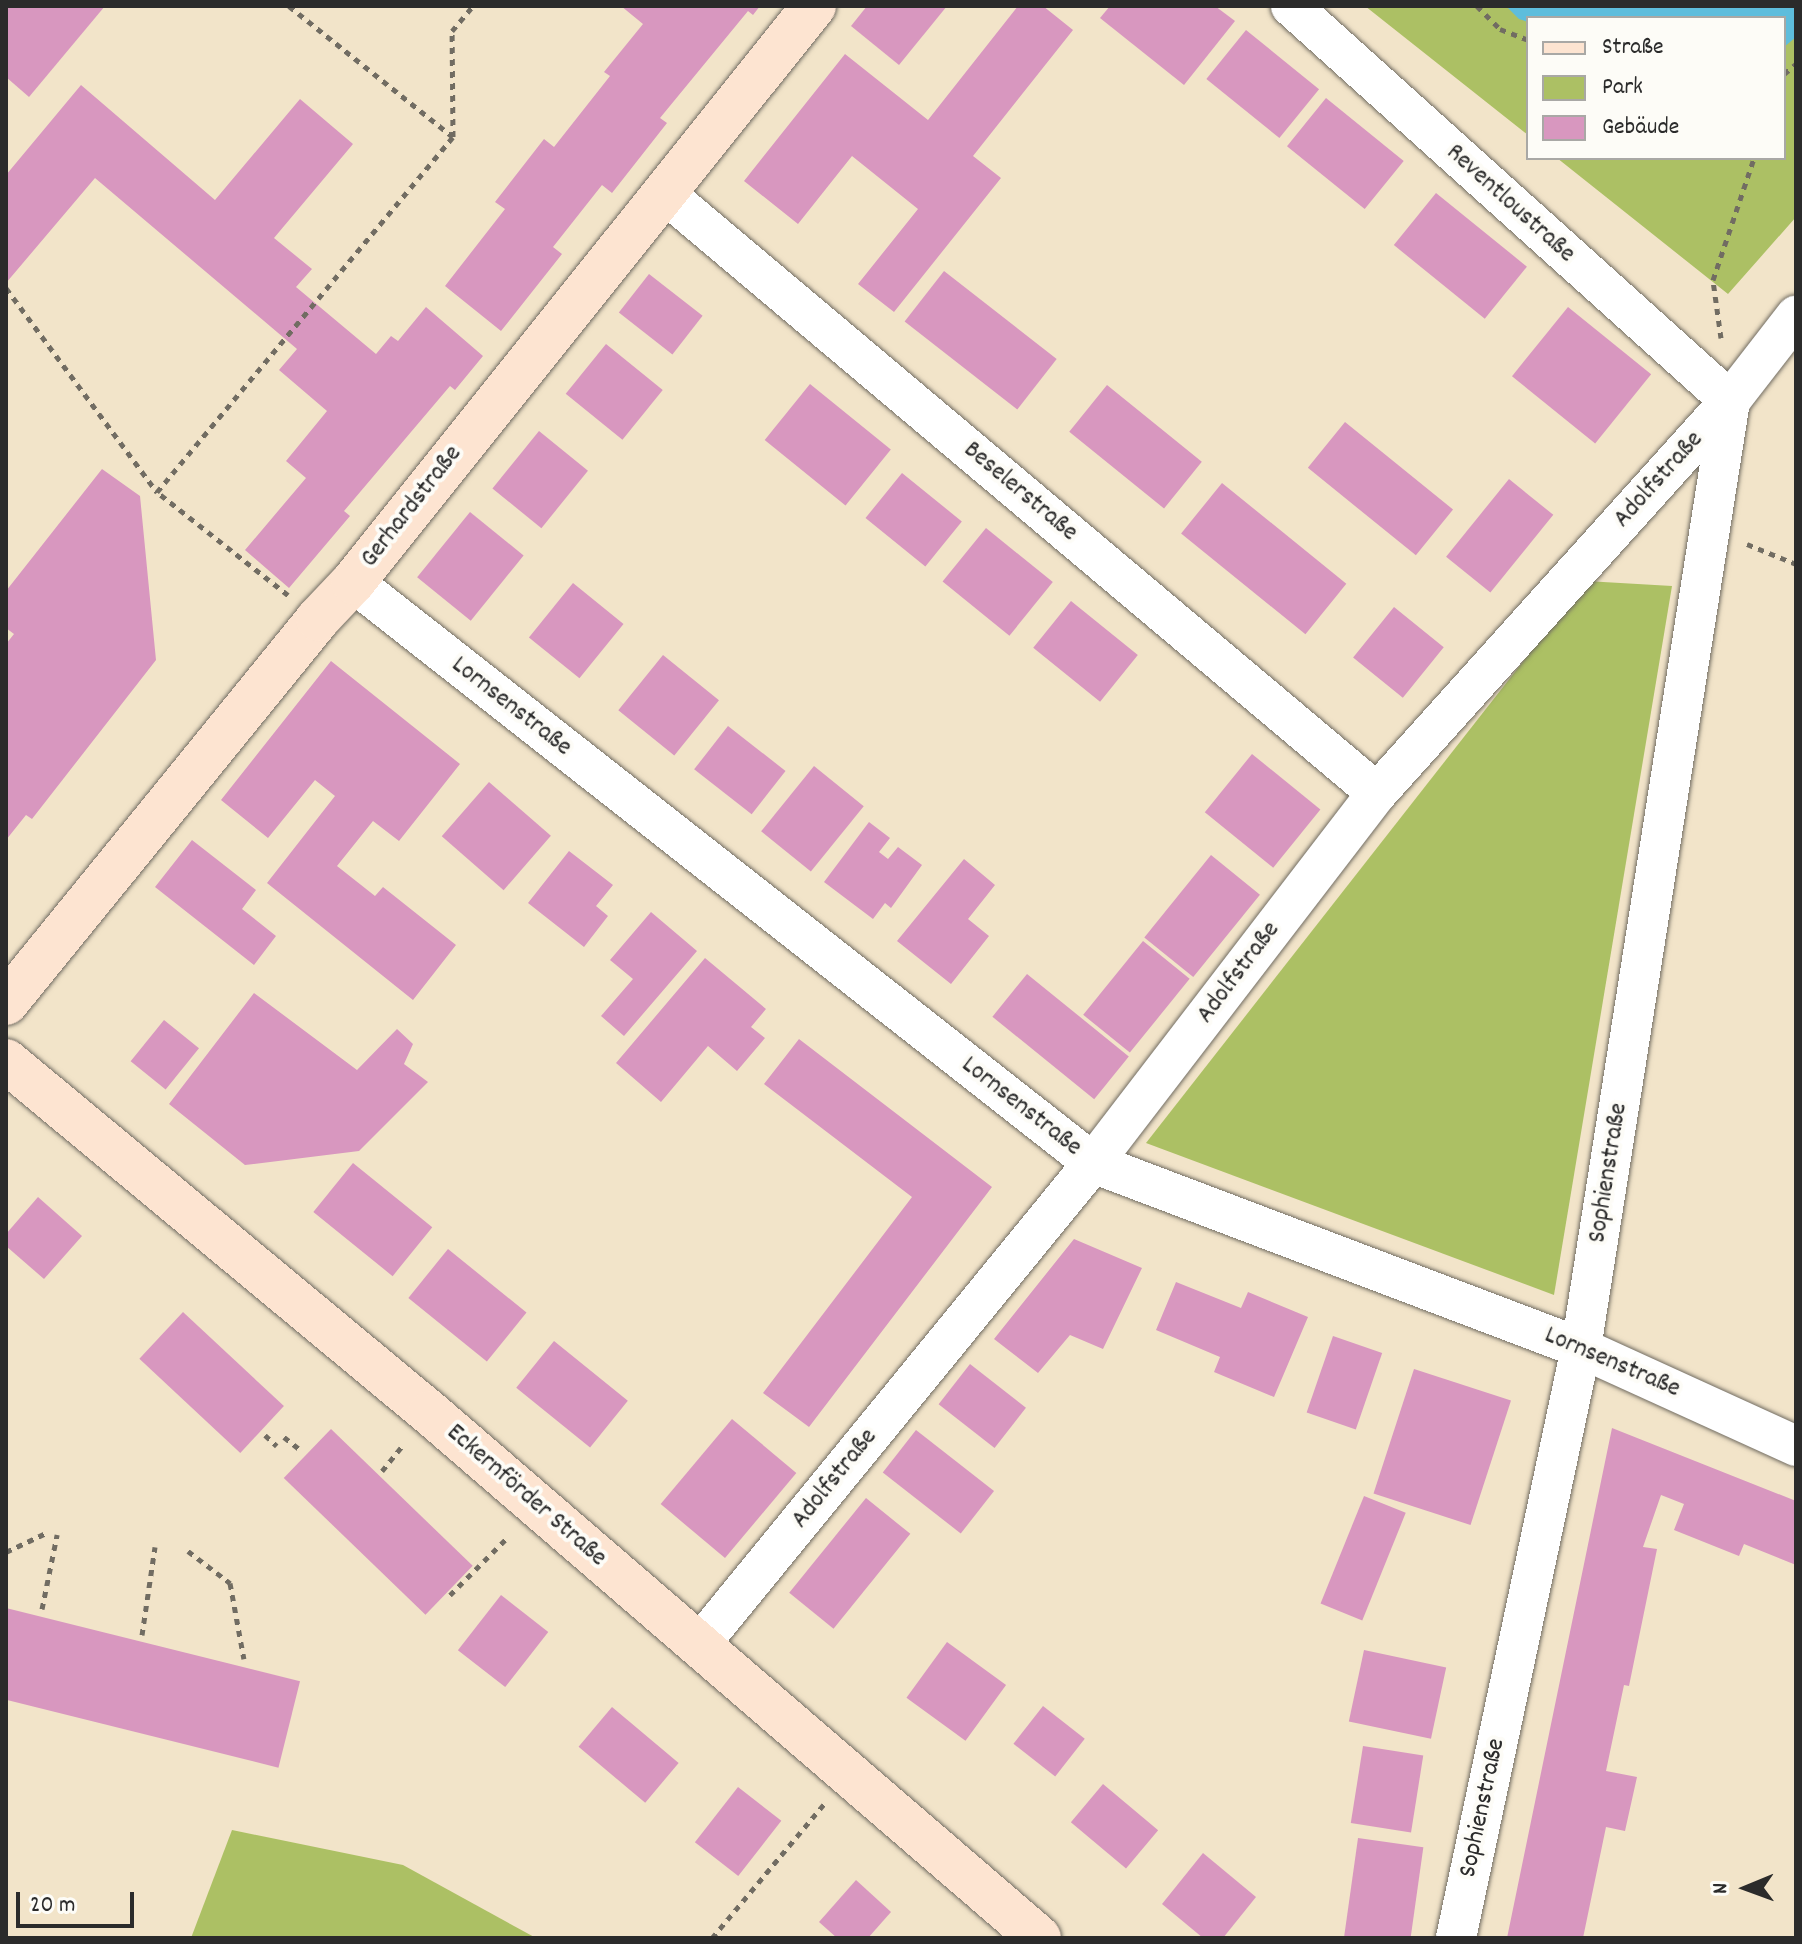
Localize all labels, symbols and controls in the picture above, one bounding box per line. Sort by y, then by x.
legend [1526,16,1786,160]
text: Straße [1602,31,1664,65]
text: Park [1602,71,1643,105]
text: Gebäude [1602,111,1679,145]
street label: Reventloustraße [1439,138,1581,270]
street label: Adolfstraße [1607,425,1711,535]
street label: Beselerstraße [957,435,1083,549]
street label: Gerhardstraße [355,440,469,574]
street label: Lornsenstraße [444,650,578,764]
street label: Adolfstraße [1191,916,1287,1030]
street label: Lornsenstraße [954,1050,1088,1164]
street label: Sophienstraße [1583,1101,1635,1245]
street label: Lornsenstraße [1539,1320,1685,1406]
street label: Eckernförder Straße [439,1418,613,1574]
street label: Adolfstraße [785,1423,885,1535]
street label: Sophienstraße [1453,1736,1513,1880]
north arrow [1706,1848,1786,1928]
scale bar [20,1876,138,1926]
text: N [1706,1883,1737,1894]
text: 20 m [30,1889,76,1923]

